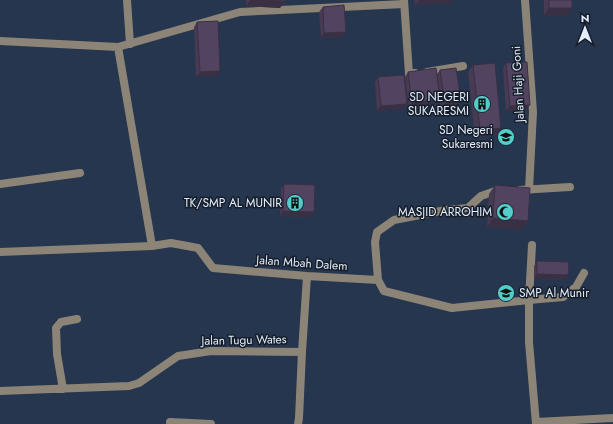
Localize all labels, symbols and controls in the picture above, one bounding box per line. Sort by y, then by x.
north arrow [565,8,605,48]
text: N [581,10,589,26]
street label: Jalan Haji Goni [507,45,529,125]
place label: SD NEGERI SUKARESMI [408,88,469,120]
building icon: SD NEGERI SUKARESMI [472,94,492,114]
place label: SD Negeri Sukaresmi [439,121,493,153]
school or university icon: SD Negeri Sukaresmi [496,127,516,147]
building icon: TK/SMP AL MUNIR [285,193,305,213]
place label: TK/SMP AL MUNIR [184,194,282,212]
mosque icon: MASJID ARROHIM [495,202,515,222]
place label: MASJID ARROHIM [398,203,492,221]
street label: Jalan Mbah Dalem [254,251,348,275]
school or university icon: SMP Al Munir [496,283,516,303]
place label: SMP Al Munir [519,284,590,302]
street label: Jalan Tugu Wates [199,330,287,350]

